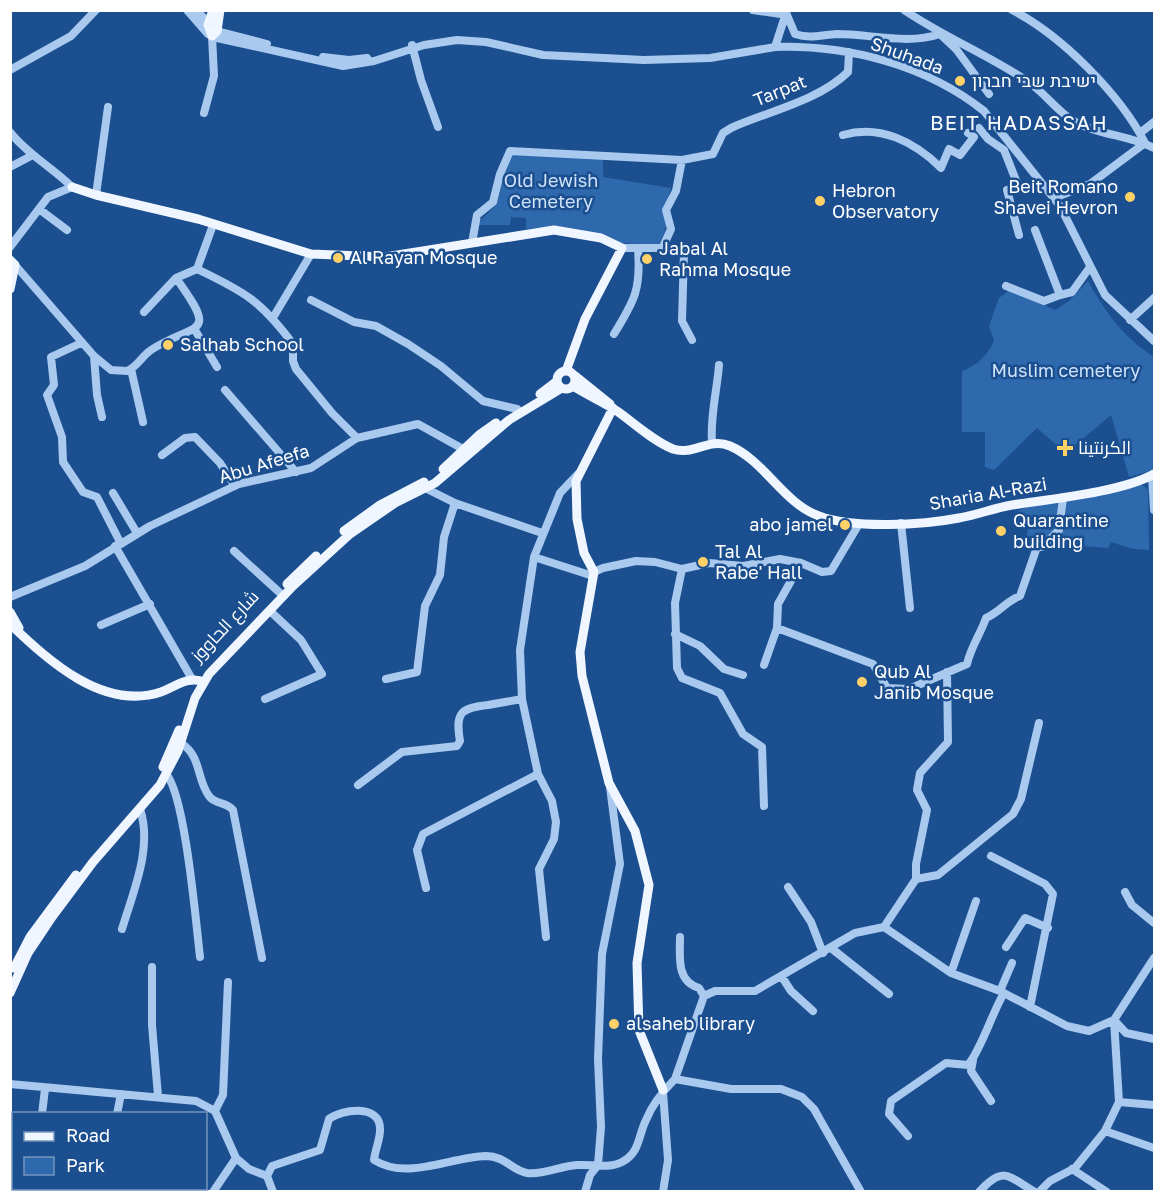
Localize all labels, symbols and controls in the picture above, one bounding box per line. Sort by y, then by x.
street label: Shuhada [868,32,947,78]
place label: ישיבת שבי חברון [972,69,1096,91]
street label: Tarpat [750,70,809,111]
marker: ישיבת שבי חברון [953,74,967,88]
district label: BEIT HADASSAH [930,110,1108,134]
park label: Old Jewish Cemetery [504,169,598,212]
place label: Beit Romano Shavei Hevron [994,175,1118,218]
place label: Hebron Observatory [832,179,939,222]
marker: Beit Romano Shavei Hevron [1123,190,1137,204]
marker: Hebron Observatory [813,194,827,208]
place label: Jabal Al Rahma Mosque [659,237,791,280]
place label: Al Rayan Mosque [350,246,497,268]
marker: Al Rayan Mosque [331,251,345,265]
marker: Jabal Al Rahma Mosque [640,252,654,266]
place label: Salhab School [180,333,304,355]
marker: Salhab School [161,338,175,352]
park label: Muslim cemetery [992,359,1140,381]
place label: الكرنتينا [1078,436,1131,459]
street label: Abu Afeefa [216,439,312,487]
marker: الكرنتينا [1056,439,1074,457]
street label: Sharia Al-Razi [927,472,1048,514]
place label: Quarantine building [1013,509,1109,552]
place label: abo jamel [749,513,833,535]
marker: abo jamel [838,518,852,532]
marker: Quarantine building [994,524,1008,538]
place label: Tal Al Rabe' Hall [715,540,803,583]
marker: Tal Al Rabe' Hall [696,555,710,569]
street label: شارع الحاووز [185,585,264,668]
place label: Qub Al Janib Mosque [874,660,994,703]
marker: Qub Al Janib Mosque [855,675,869,689]
place label: alsaheb library [626,1012,755,1034]
marker: alsaheb library [607,1017,621,1031]
legend [12,1112,207,1190]
text: Road [66,1124,110,1146]
text: Park [66,1154,105,1176]

